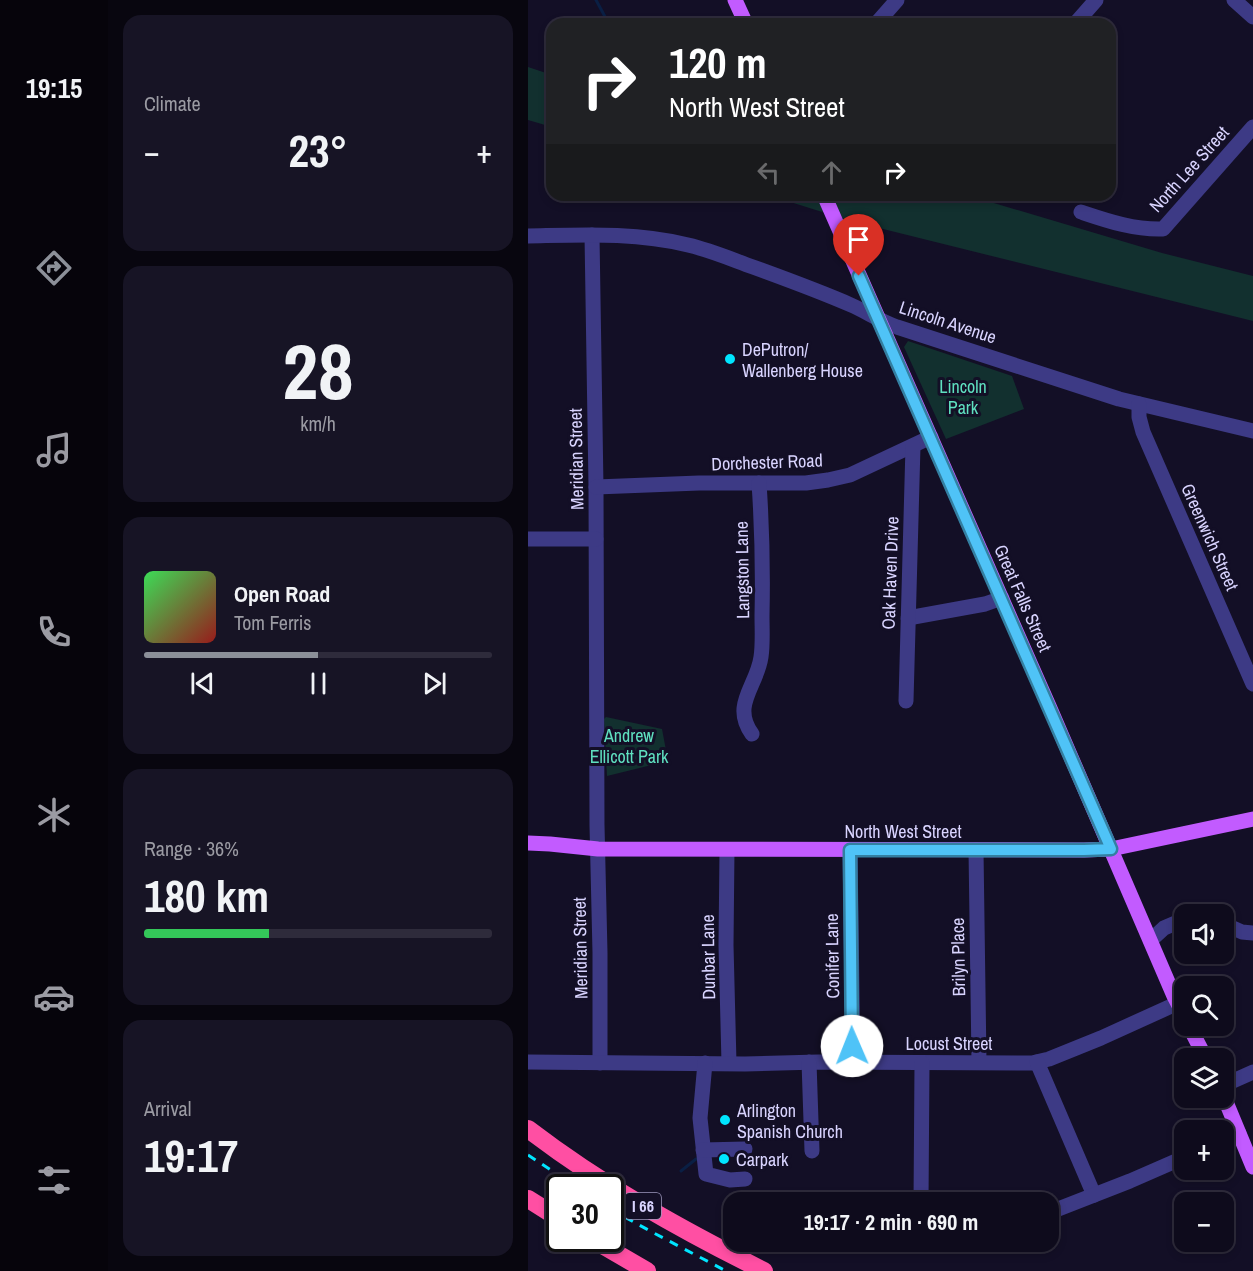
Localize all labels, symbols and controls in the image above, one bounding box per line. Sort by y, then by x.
text: 120 m [669,35,767,91]
icon: right [570,42,648,120]
text: 19:15 [26,70,82,106]
text: North West Street [669,89,845,125]
text: Climate [144,90,201,117]
text: 23° [288,120,348,181]
street label: North Lee Street [1143,120,1235,218]
text: − [144,129,160,173]
text: + [476,129,492,173]
icon: left [752,156,785,189]
icon: ahead [815,156,848,189]
icon: right [878,156,911,189]
pin [833,214,884,276]
icon: arrive [842,223,875,256]
icon: directions [33,247,75,289]
street label: Lincoln Avenue [896,295,1000,349]
text: 28 [282,318,354,423]
place label: DePutron/ Wallenberg House [742,337,863,383]
marker: DePutron/ Wallenberg House [723,352,737,366]
park label: Lincoln Park [939,374,987,420]
street label: Meridian Street [563,408,589,510]
text: km/h [300,410,336,437]
icon: music [33,429,75,471]
street label: Dorchester Road [711,448,823,476]
street label: Greenwich Street [1175,479,1245,595]
street label: Oak Haven Drive [876,516,904,630]
street label: Langston Lane [729,521,755,619]
street label: Great Falls Street [988,540,1058,656]
text: Open Road [234,579,330,609]
text: Tom Ferris [234,609,312,636]
icon: phone [33,611,75,653]
icon: previous [186,667,219,700]
icon: pause [302,667,335,700]
icon: next [418,667,451,700]
park label: Andrew Ellicott Park [590,723,669,769]
icon: climate [33,794,75,836]
street label: North West Street [844,819,962,844]
text: Range · 36% [144,835,239,862]
text: 180 km [144,865,269,926]
street label: Meridian Street [567,897,593,999]
map controls [1174,904,1234,1252]
button: sound [1174,904,1234,964]
street label: Conifer Lane [819,913,845,999]
street label: Dunbar Lane [695,914,721,1000]
street label: Brilyn Place [945,917,971,997]
icon: car [33,976,75,1018]
button: search [1174,976,1234,1036]
position arrow [820,1014,884,1078]
street label: Locust Street [906,1031,992,1056]
button: layers [1174,1048,1234,1108]
text: Arrival [144,1095,191,1122]
place label: Arlington Spanish Church [736,1098,843,1144]
marker: Arlington Spanish Church [718,1113,732,1127]
button: + [1174,1120,1234,1180]
text: 19:17 [144,1125,238,1186]
place label: Carpark [736,1147,789,1172]
marker: Carpark [717,1152,731,1166]
icon: filters [33,1159,75,1201]
speed limit sign: 30 [546,1174,624,1252]
button: − [1174,1192,1234,1252]
road number: I 66 [625,1193,661,1219]
text: 19:17 · 2 min · 690 m [804,1207,978,1237]

